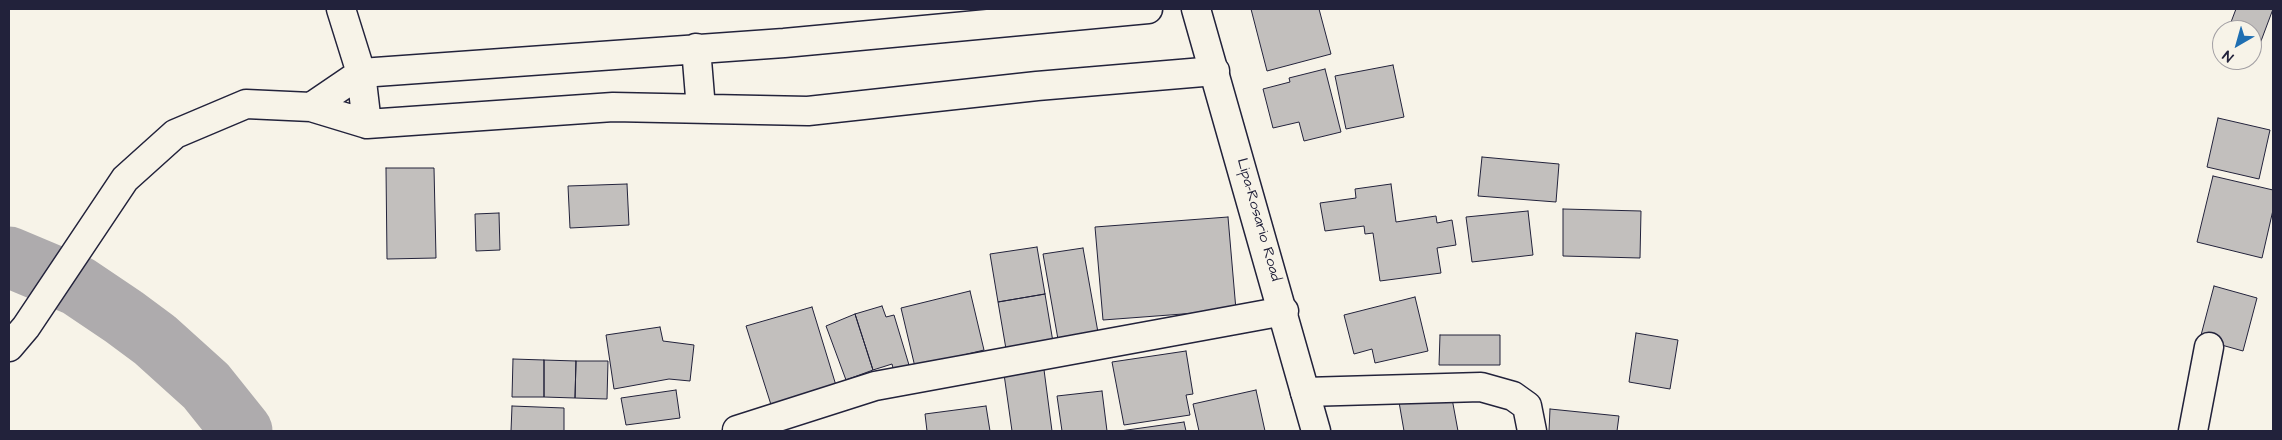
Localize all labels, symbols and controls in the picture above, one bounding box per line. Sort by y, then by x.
north arrow [2212,20,2262,70]
text: N [2219,45,2238,67]
street label: Lipa-Rosario Road [1232,156,1284,284]

